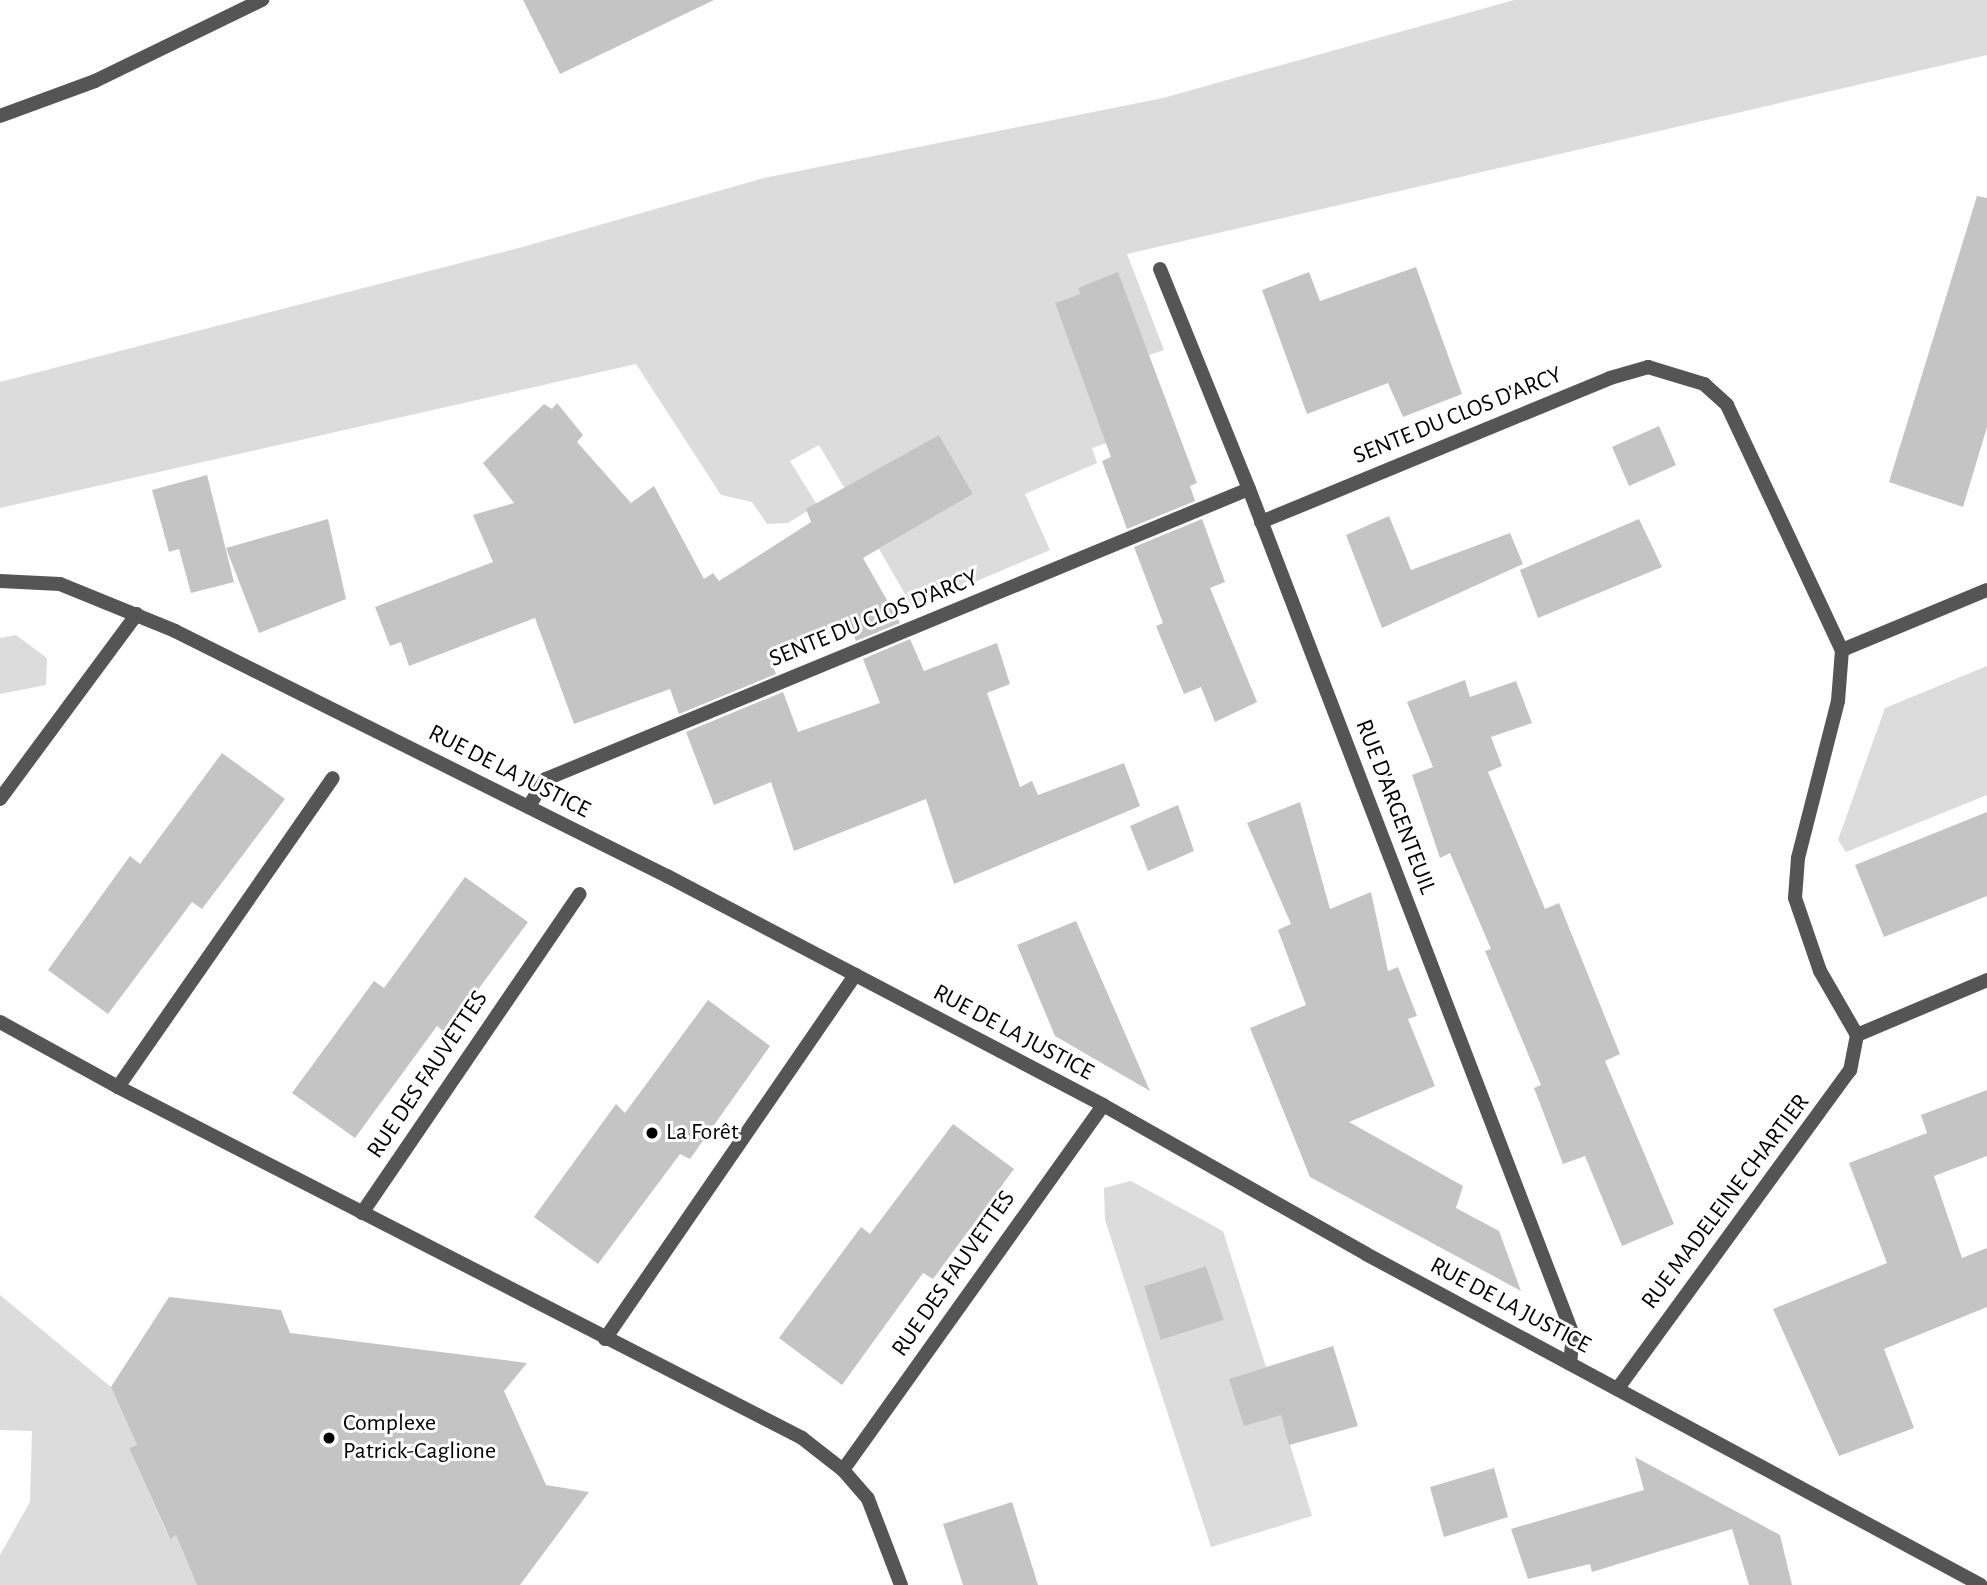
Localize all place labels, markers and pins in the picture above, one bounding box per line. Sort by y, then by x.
place label: La Forêt [666,1119,739,1147]
marker: La Forêt [644,1125,660,1141]
place label: Complexe Patrick-Caglione [343,1410,496,1466]
marker: Complexe Patrick-Caglione [321,1430,337,1446]

